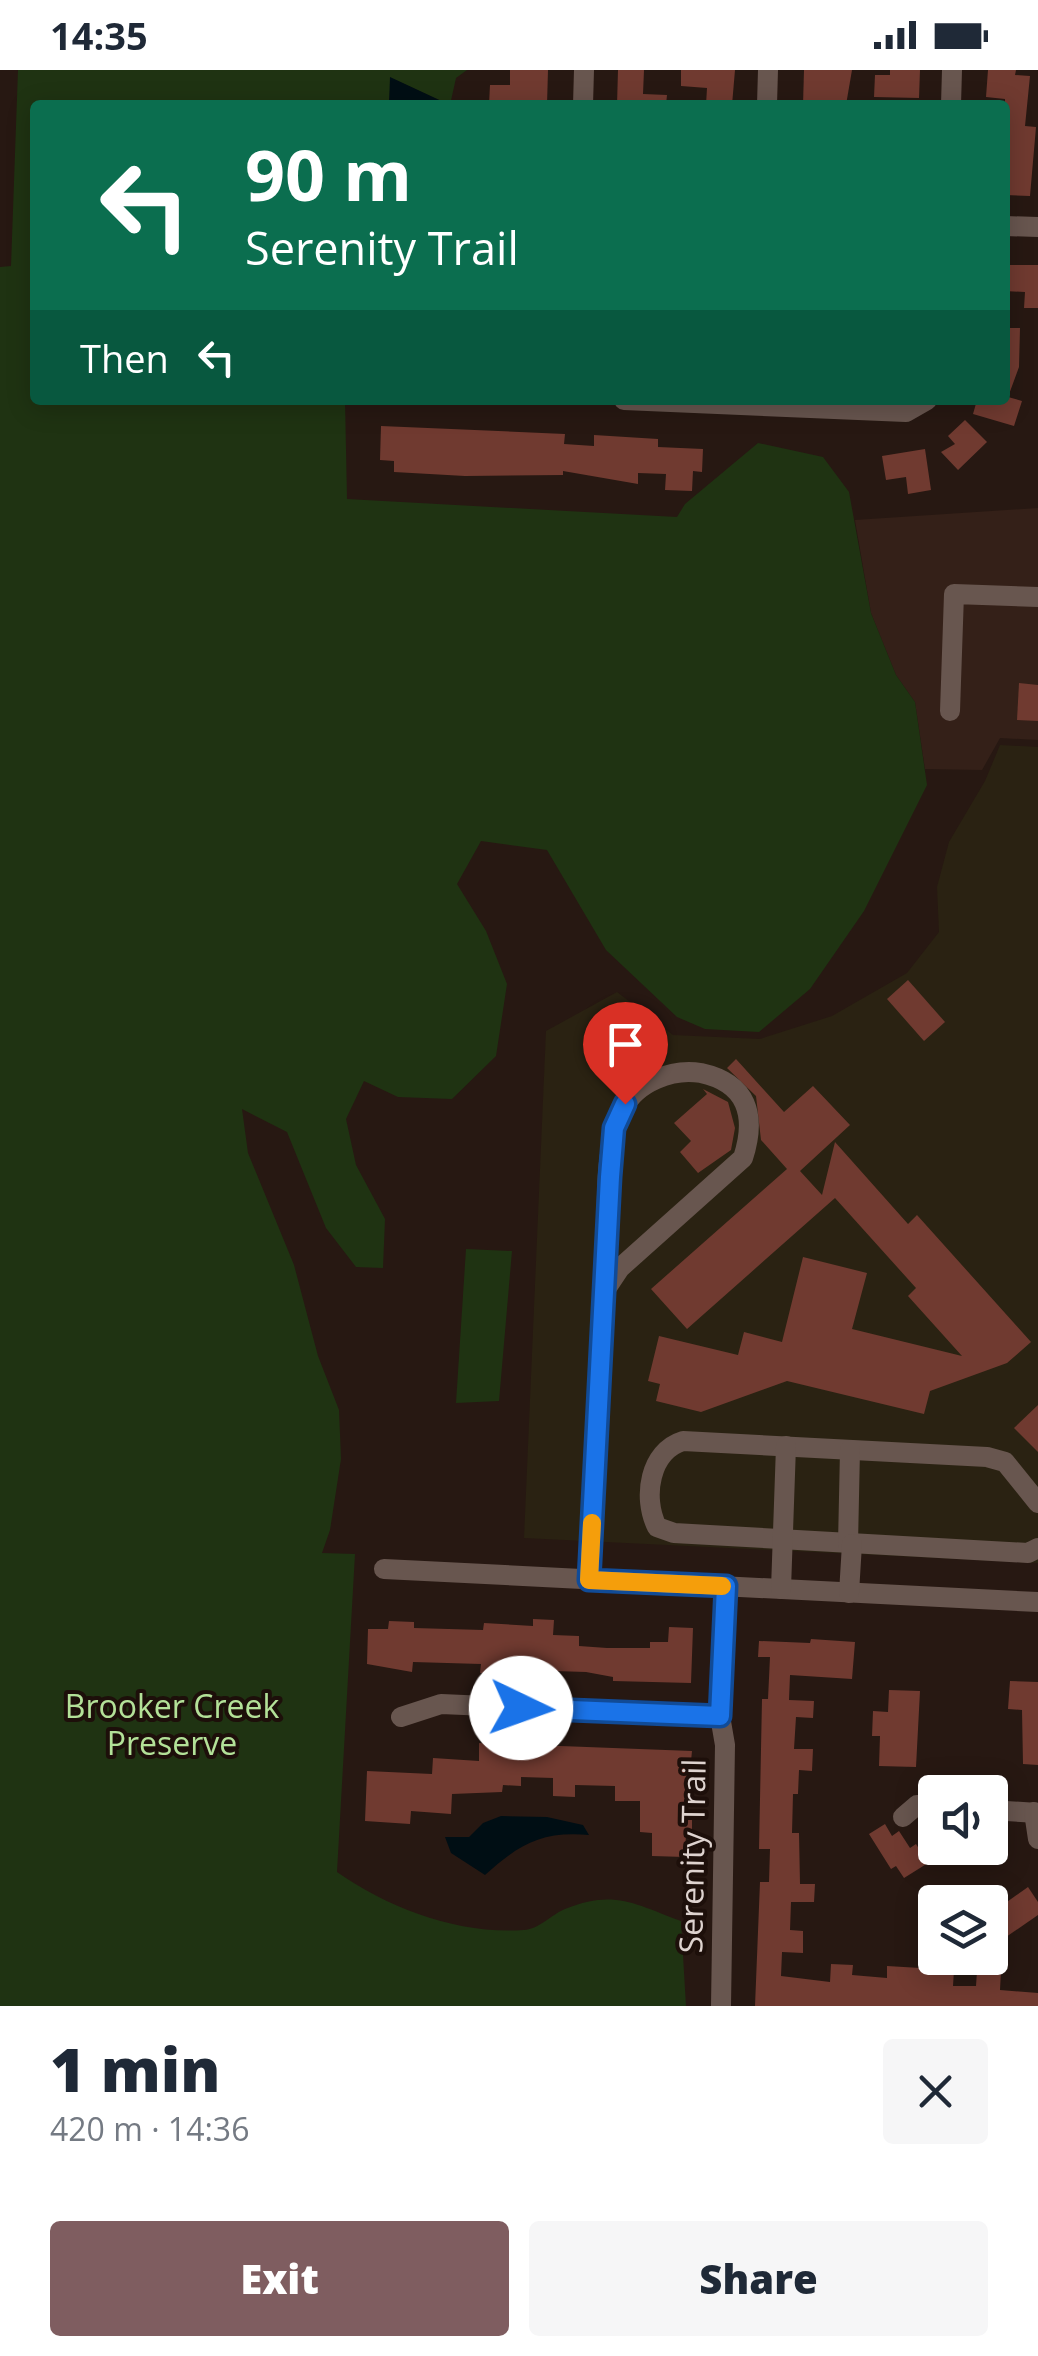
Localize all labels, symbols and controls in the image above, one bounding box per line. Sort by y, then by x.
text: 14:35 [50,9,148,61]
text: 90 m [245,126,412,222]
icon: left [80,140,210,270]
text: Serenity Trail [245,217,519,278]
icon: left [189,330,244,385]
text: Then [80,332,169,384]
pin [583,1002,668,1105]
icon: arrive [598,1017,653,1072]
position arrow [469,1656,573,1760]
park label: Brooker Creek Preserve [65,1684,279,1764]
street label: Serenity Trail [668,1758,715,1954]
map controls [918,1775,1008,1975]
button: sound [918,1775,1008,1865]
button: layers [918,1885,1008,1975]
text: 1 min [50,2028,220,2110]
button: close [883,2039,988,2144]
text: 420 m · 14:36 [50,2107,249,2150]
button: Exit [50,2221,509,2336]
button: Share [529,2221,988,2336]

